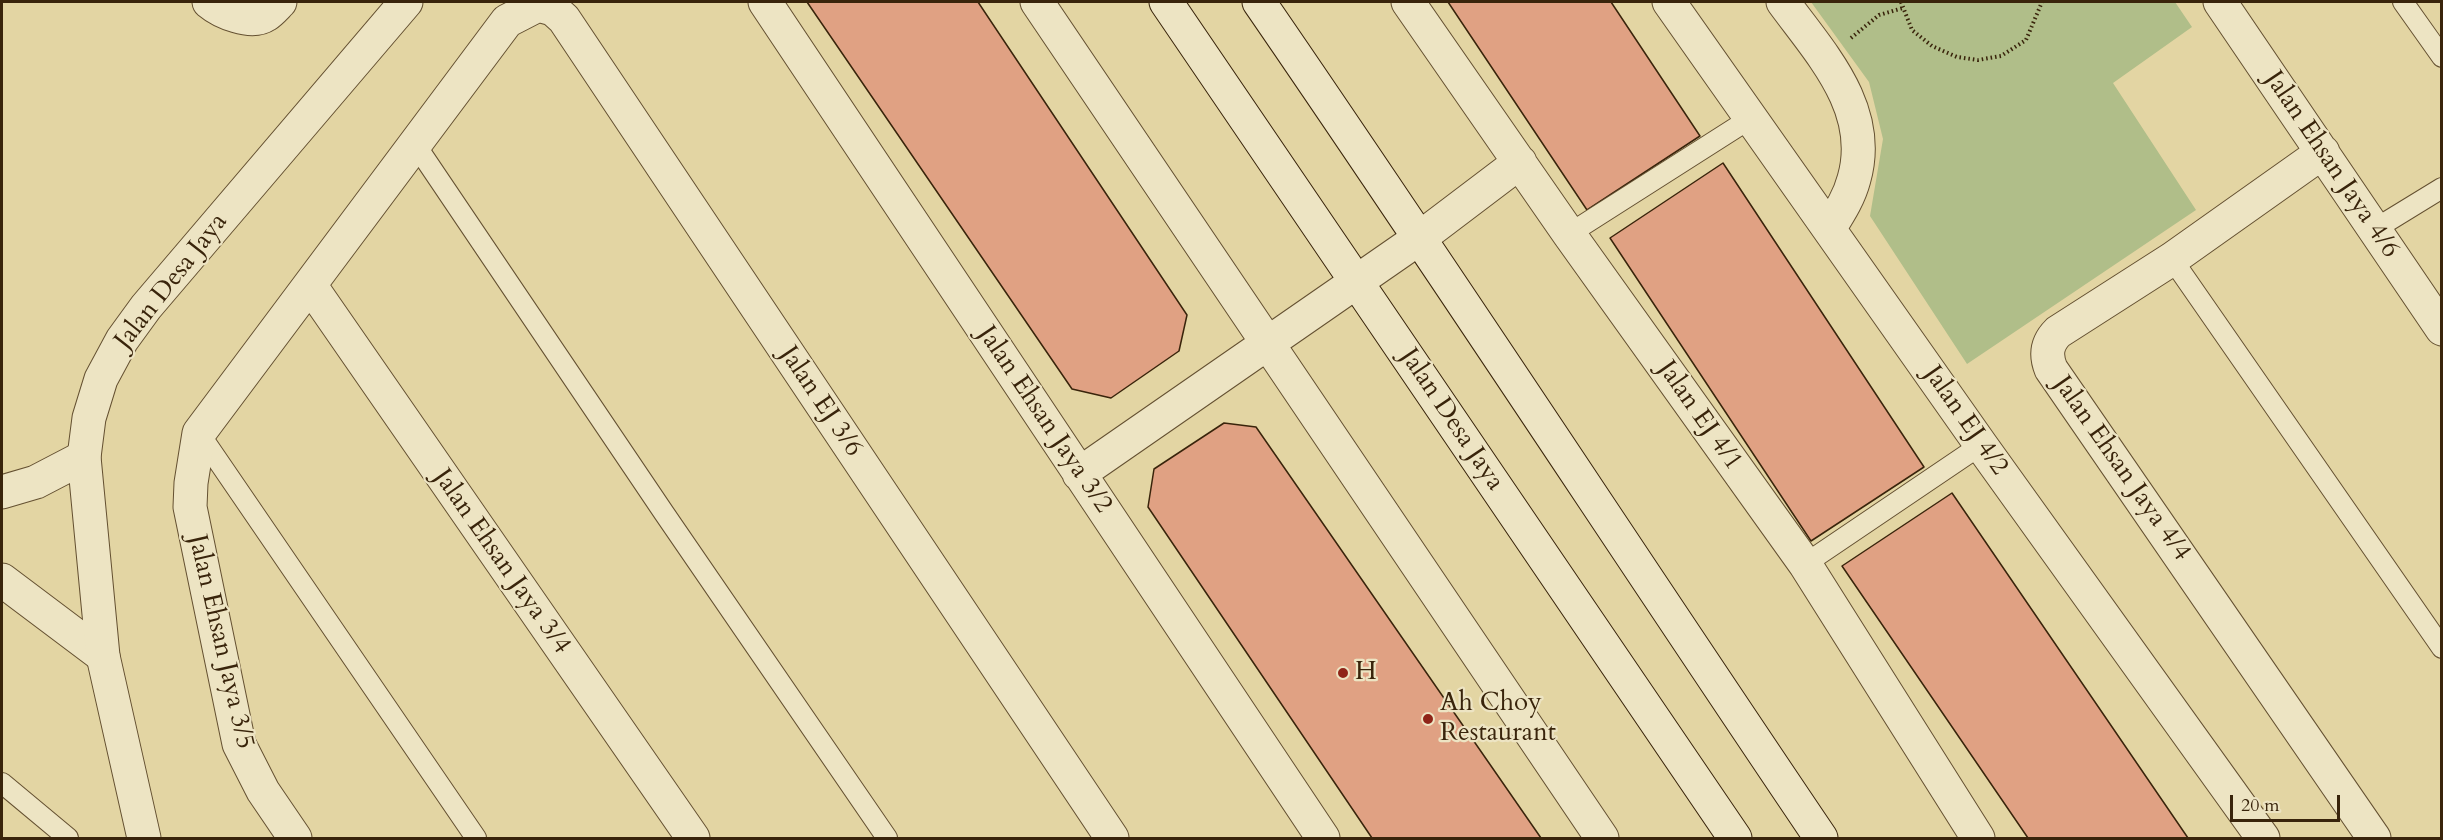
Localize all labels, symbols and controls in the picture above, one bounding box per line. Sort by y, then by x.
street label: Jalan Ehsan Jaya 4/6 [2257,66,2405,264]
street label: Jalan Desa Jaya [109,208,235,356]
street label: Jalan Ehsan Jaya 3/2 [970,321,1118,519]
street label: Jalan EJ 3/6 [772,341,868,463]
street label: Jalan Desa Jaya [1392,343,1510,497]
street label: Jalan EJ 4/1 [1650,355,1748,477]
street label: Jalan EJ 4/2 [1916,360,2014,482]
street label: Jalan Ehsan Jaya 4/4 [2046,370,2196,568]
street label: Jalan Ehsan Jaya 3/4 [426,463,576,661]
street label: Jalan Ehsan Jaya 3/5 [180,532,260,752]
place label: H [1355,657,1377,689]
marker: H [1336,666,1350,680]
place label: Ah Choy Restaurant [1440,688,1556,750]
marker: Ah Choy Restaurant [1421,712,1435,726]
scale bar [2233,783,2342,821]
text: 20 m [2241,793,2280,818]

